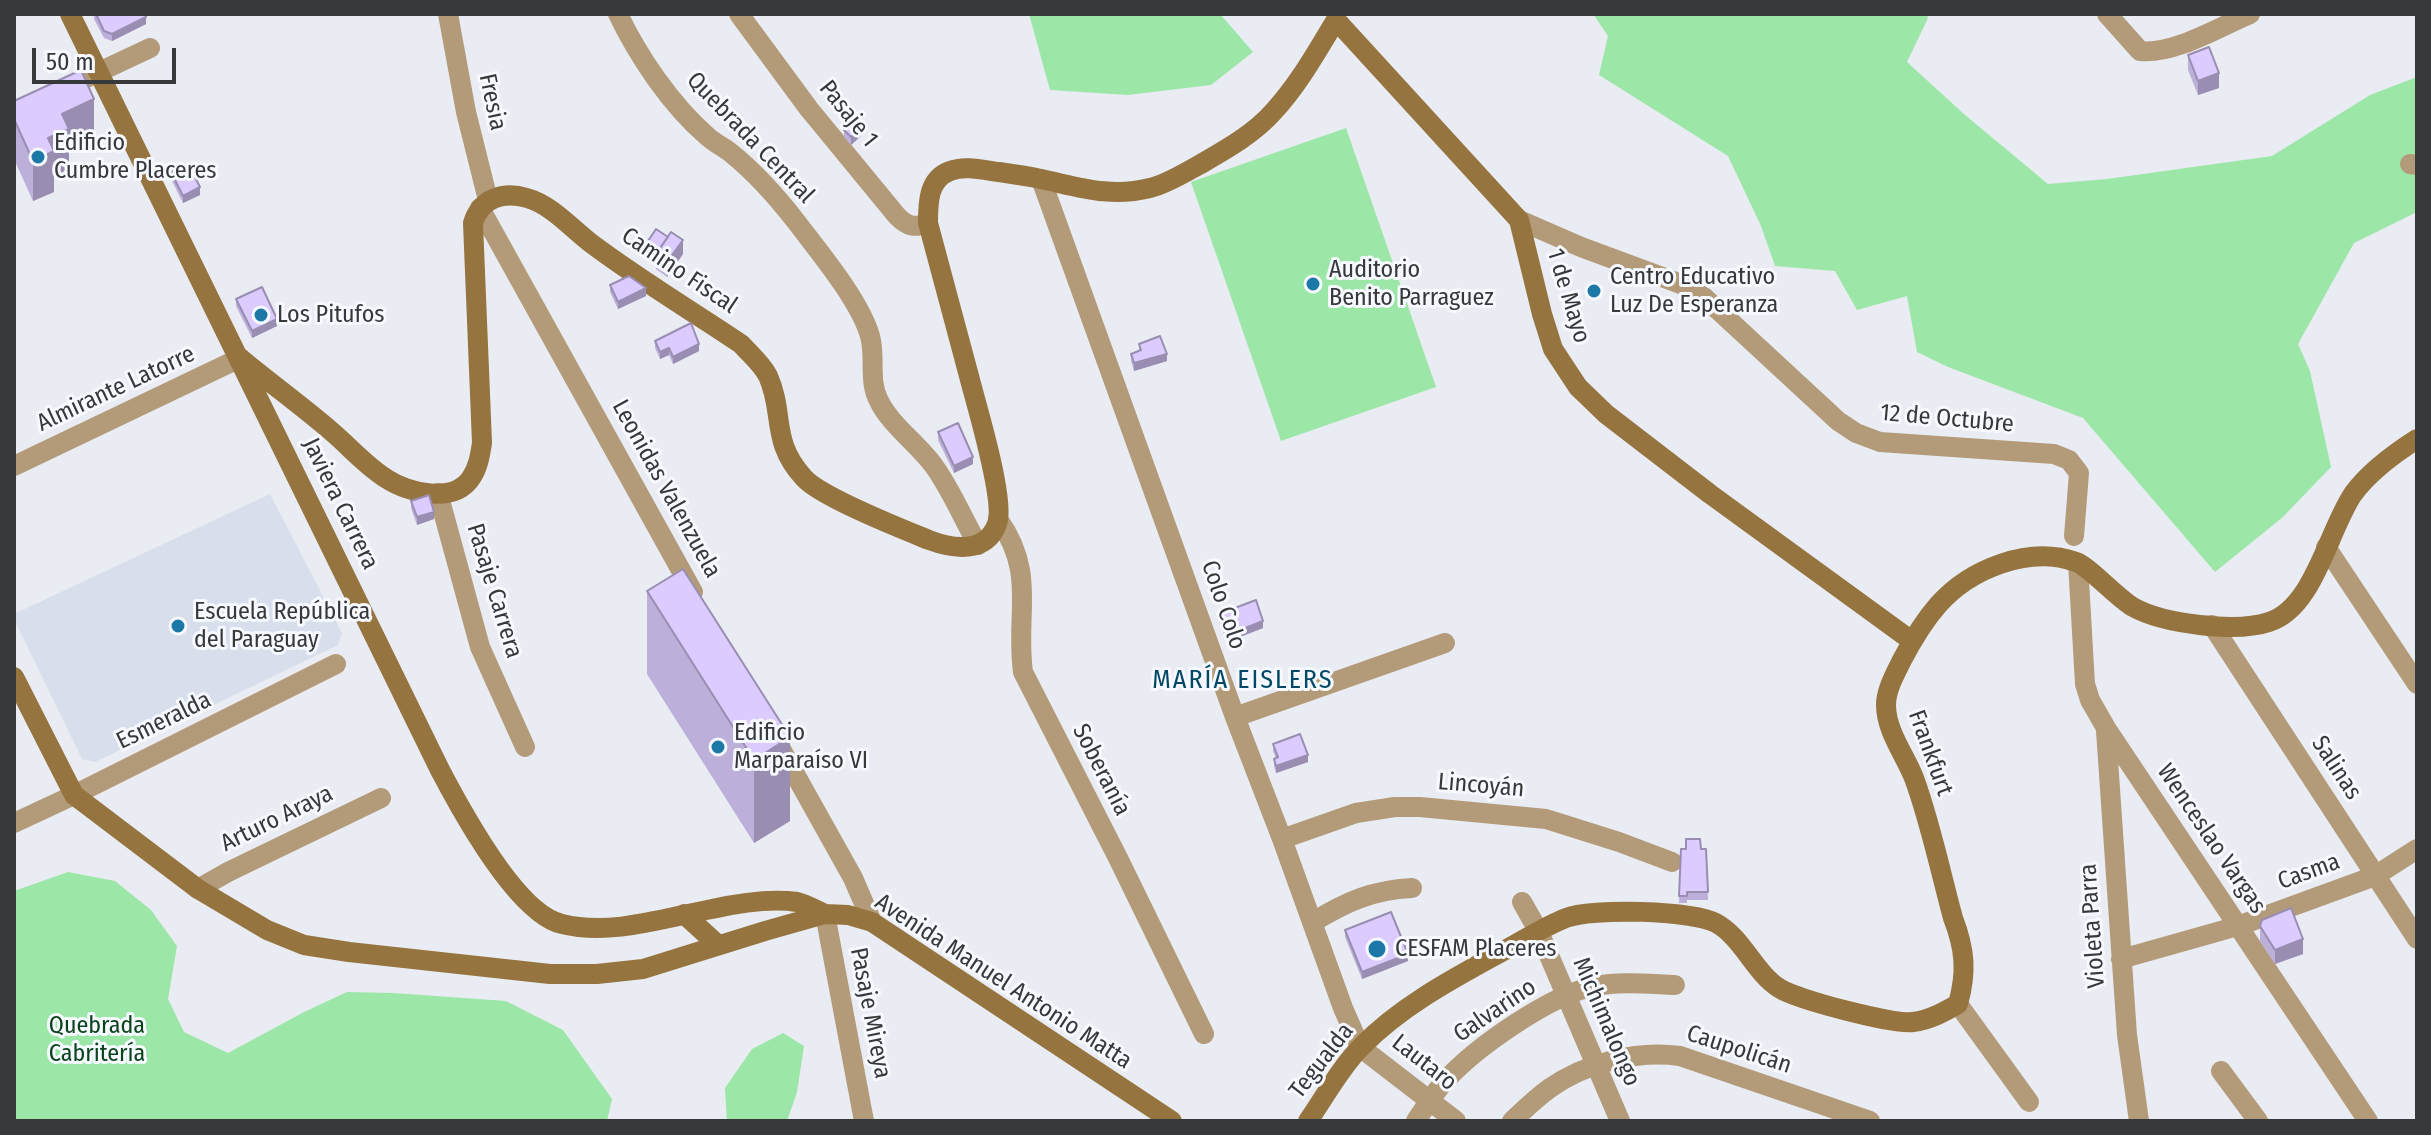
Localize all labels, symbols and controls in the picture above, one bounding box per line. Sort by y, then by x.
scale bar [36,32,180,82]
text: 50 m [46,48,94,76]
street label: Quebrada Central [680,66,820,210]
street label: Fresia [472,71,512,133]
street label: Pasaje 1 [812,75,884,153]
place label: Edificio Cumbre Placeres [54,129,217,185]
marker: Edificio Cumbre Placeres [29,148,47,166]
street label: Camino Fiscal [616,222,742,320]
street label: 1 de Mayo [1540,245,1596,347]
place label: Auditorio Benito Parraguez [1329,256,1494,312]
place label: Centro Educativo Luz De Esperanza [1610,263,1778,319]
marker: Auditorio Benito Parraguez [1304,275,1322,293]
marker: Centro Educativo Luz De Esperanza [1585,282,1603,300]
place label: Los Pitufos [277,301,385,329]
marker: Los Pitufos [252,306,270,324]
street label: Almirante Latorre [33,340,199,438]
street label: Leonidas Valenzuela [605,395,727,583]
street label: 12 de Octubre [1879,399,2015,439]
street label: Javiera Carrera [296,434,384,574]
street label: Pasaje Carrera [460,520,528,662]
street label: Colo Colo [1194,557,1252,653]
place label: Escuela República del Paraguay [194,598,370,654]
marker: Escuela República del Paraguay [169,617,187,635]
district label: MARÍA EISLERS [1152,665,1334,697]
street label: Esmeralda [112,686,216,756]
street label: Frankfurt [1901,706,1959,800]
place label: Edificio Marparaíso VI [734,719,868,775]
street label: Soberanía [1066,719,1136,821]
street label: Salinas [2305,731,2367,805]
marker: Edificio Marparaíso VI [709,738,727,756]
street label: Wenceslao Vargas [2150,759,2272,919]
street label: Lincoyán [1437,768,1525,804]
street label: Arturo Araya [216,780,338,858]
street label: Casma [2274,848,2344,896]
street label: Violeta Parra [2074,863,2112,989]
street label: Avenida Manuel Antonio Matta [869,888,1137,1076]
place label: CESFAM Placeres [1395,935,1557,963]
marker: CESFAM Placeres [1366,938,1388,960]
street label: Pasaje Mireya [843,945,897,1081]
street label: Michimalongo [1566,953,1646,1091]
street label: Galvarino [1448,973,1542,1049]
park label: Quebrada Cabritería [49,1012,145,1068]
street label: Tegualda [1284,1018,1360,1104]
street label: Caupolicán [1683,1020,1795,1080]
street label: Lautaro [1386,1029,1462,1097]

